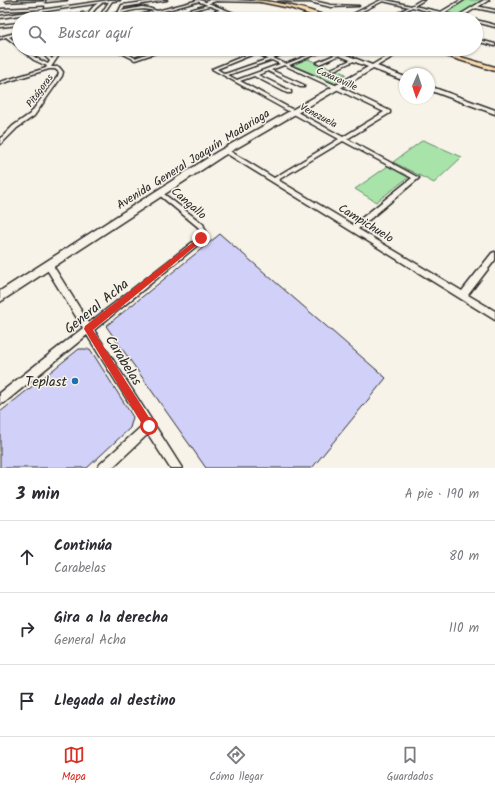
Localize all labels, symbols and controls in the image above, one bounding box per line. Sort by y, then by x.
search box [12,12,483,56]
text: Buscar aquí [58,22,131,46]
icon: search [26,23,48,45]
street label: Caxaraville [313,63,360,95]
north arrow [399,68,435,104]
street label: Pitágoras [22,70,58,111]
street label: Venezuela [297,99,340,133]
street label: Avenida General Joaquín Madariaga [113,104,274,215]
street label: Cangallo [167,182,211,224]
street label: Campichuelo [334,199,397,248]
route end [192,229,210,247]
street label: General Acha [60,274,134,340]
street label: Carabelas [99,331,147,390]
place label: Teplast [25,371,68,393]
marker: Teplast [70,376,80,386]
route start [140,417,158,435]
text: 3 min [16,481,60,508]
text: A pie · 190 m [405,484,479,505]
text: Continúa [54,534,112,558]
icon: ahead [16,546,38,568]
text: 80 m [449,546,479,567]
text: Carabelas [54,558,106,579]
text: Gira a la derecha [54,606,168,630]
icon: right [16,618,38,640]
text: 110 m [449,618,479,639]
text: General Acha [54,630,126,651]
text: Llegada al destino [54,689,176,713]
icon: arrive [16,690,38,712]
tab: Mapa [62,744,86,786]
tab: Cómo llegar [209,744,263,786]
tab: Guardados [387,744,433,786]

